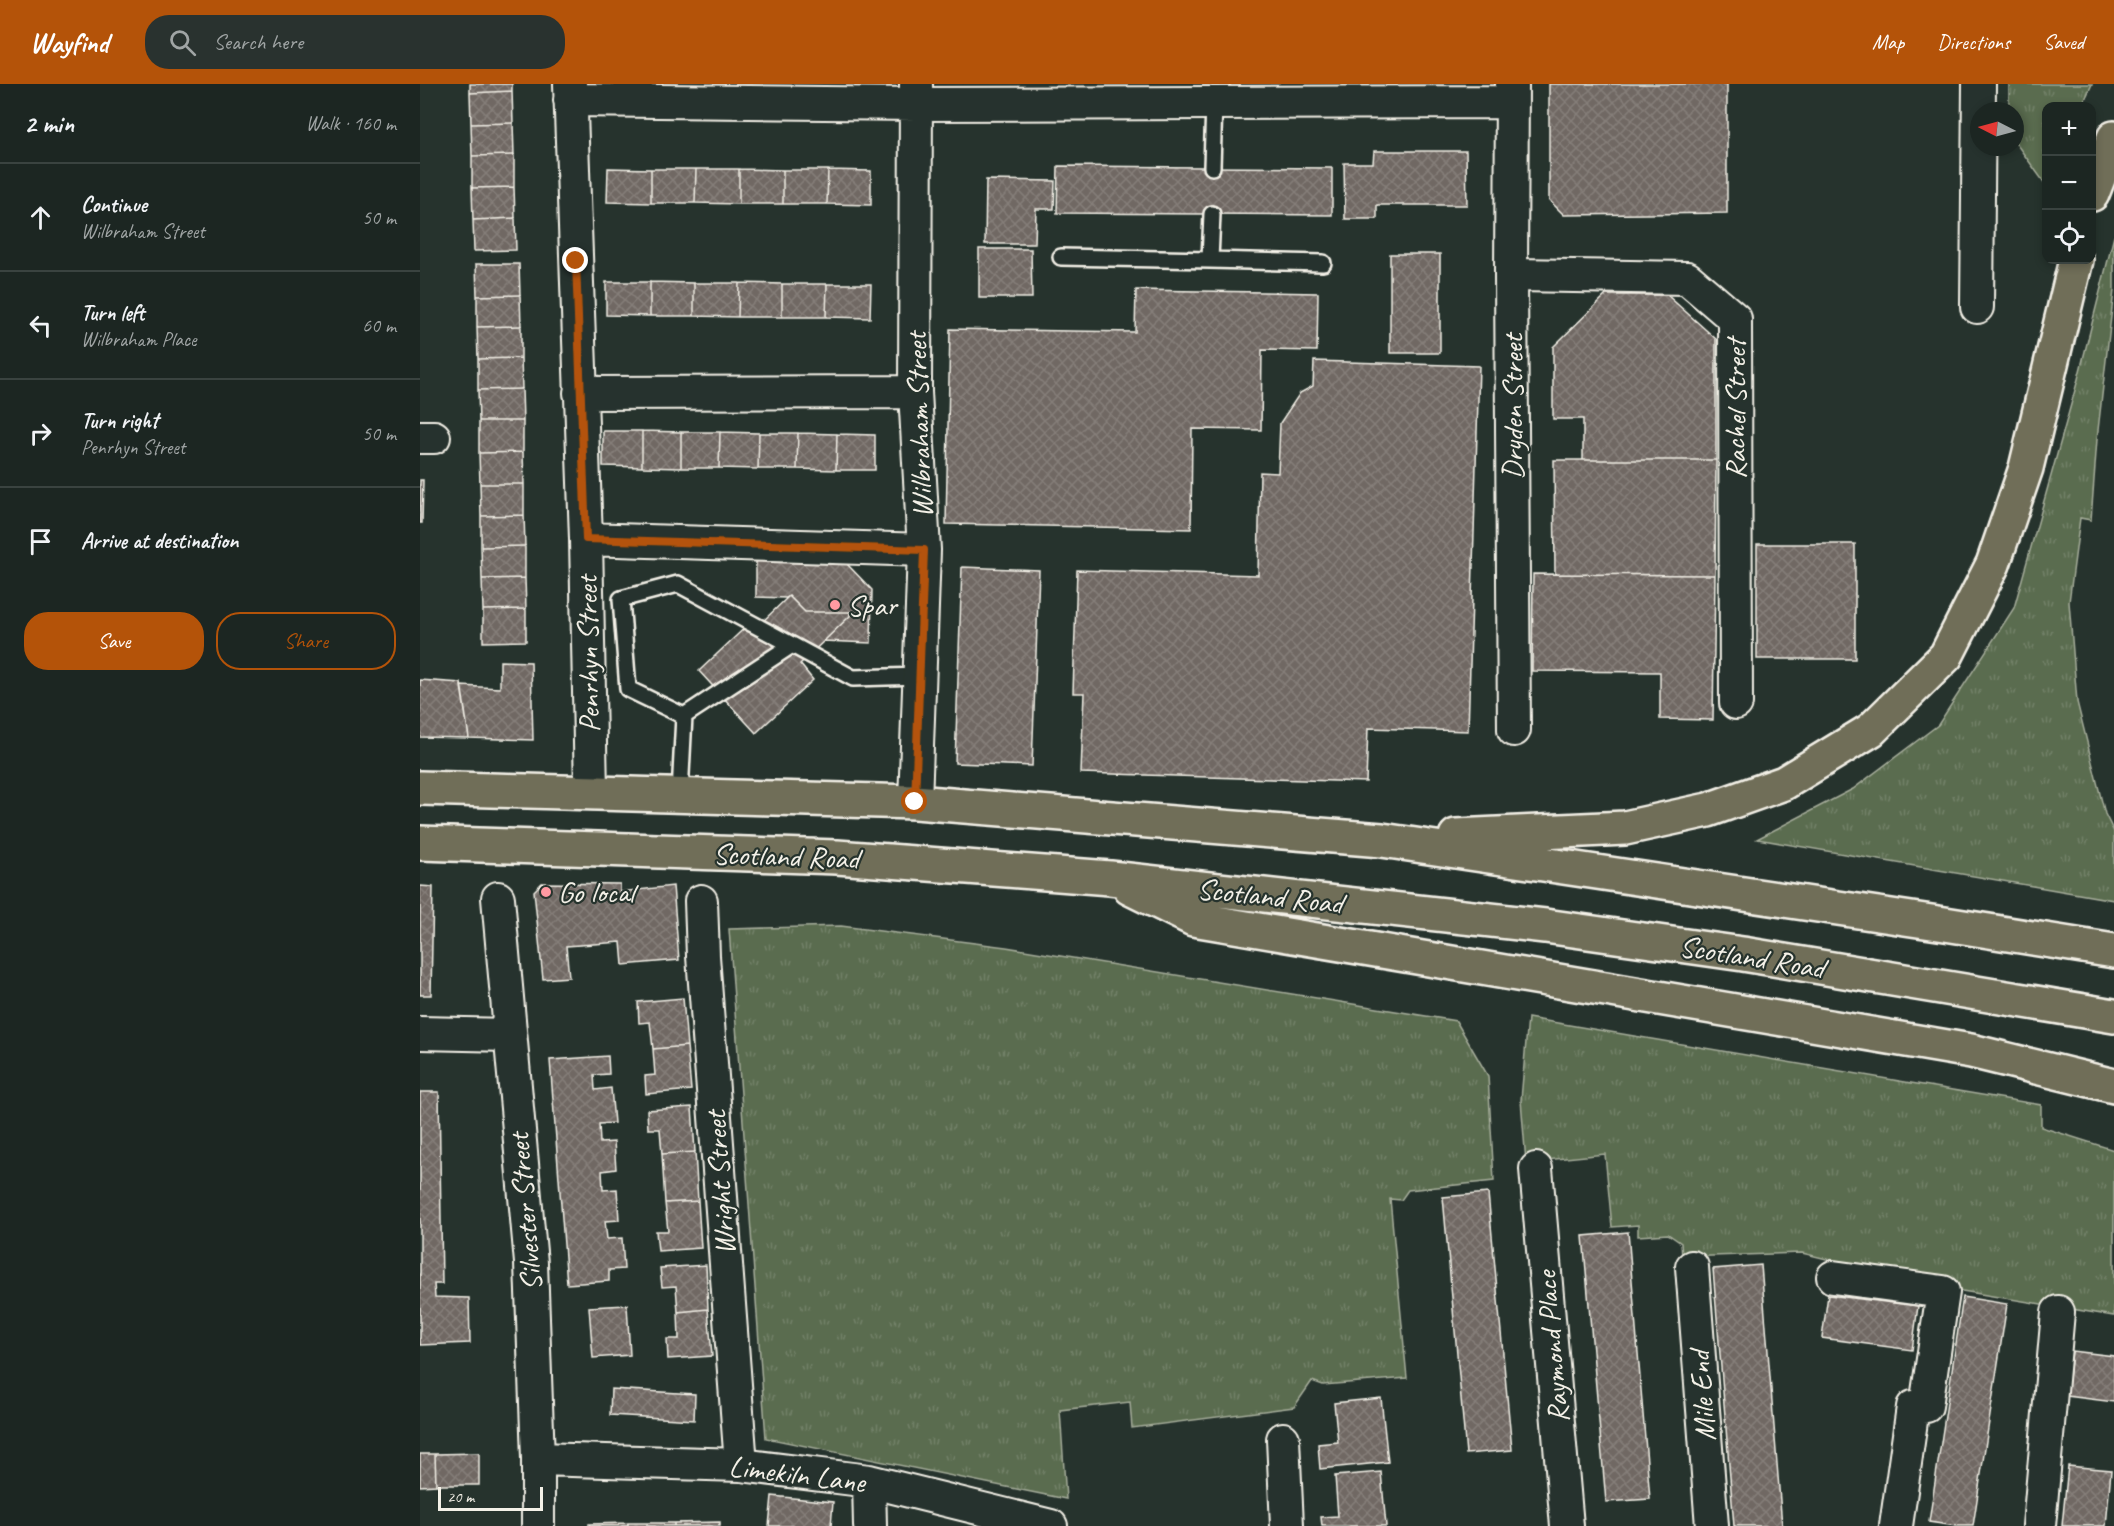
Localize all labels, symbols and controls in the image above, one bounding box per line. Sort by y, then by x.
search box [145,15,565,69]
text: Wayfind [30,25,109,60]
icon: search [166,26,199,59]
text: Search here [214,28,303,56]
text: Map [1872,29,1904,55]
text: Directions [1937,29,2010,55]
text: Saved [2043,29,2084,55]
north arrow [1970,102,2024,156]
map controls [2042,102,2096,264]
button: + [2042,102,2096,156]
text: 2 min [24,107,74,140]
text: Walk · 160 m [306,111,396,136]
button: − [2042,156,2096,210]
text: Continue [81,191,147,219]
icon: ahead [24,201,57,234]
text: 50 m [362,205,396,230]
button: locate [2042,210,2096,264]
text: Wilbraham Street [81,219,205,244]
route end [562,247,588,273]
text: Turn left [81,299,145,327]
icon: left [24,309,57,342]
text: 60 m [362,313,396,338]
text: Wilbraham Place [81,327,197,352]
street label: Wilbraham Street [897,329,941,518]
street label: Dryden Street [1493,331,1531,480]
street label: Rachel Street [1716,335,1754,479]
text: Turn right [81,407,158,435]
icon: right [24,417,57,450]
text: 50 m [362,421,396,446]
text: Penrhyn Street [81,435,185,460]
icon: arrive [24,525,57,558]
text: Arrive at destination [81,527,238,555]
street label: Penrhyn Street [568,572,608,733]
place label: Spar [847,586,899,624]
marker: Spar [828,598,842,612]
button: Save [24,612,204,670]
button: Share [216,612,396,670]
route start [901,788,927,814]
street label: Scotland Road [712,834,864,878]
street label: Scotland Road [1195,869,1349,923]
place label: Go local [558,873,639,911]
marker: Go local [539,885,553,899]
street label: Scotland Road [1677,927,1831,988]
street label: Wright Street [696,1107,744,1256]
street label: Silvester Street [499,1128,551,1292]
street label: Raymond Place [1526,1267,1578,1425]
street label: Mile End [1680,1345,1724,1443]
street label: Limekiln Lane [727,1447,869,1501]
scale bar [438,1484,543,1512]
text: 20 m [447,1487,474,1507]

